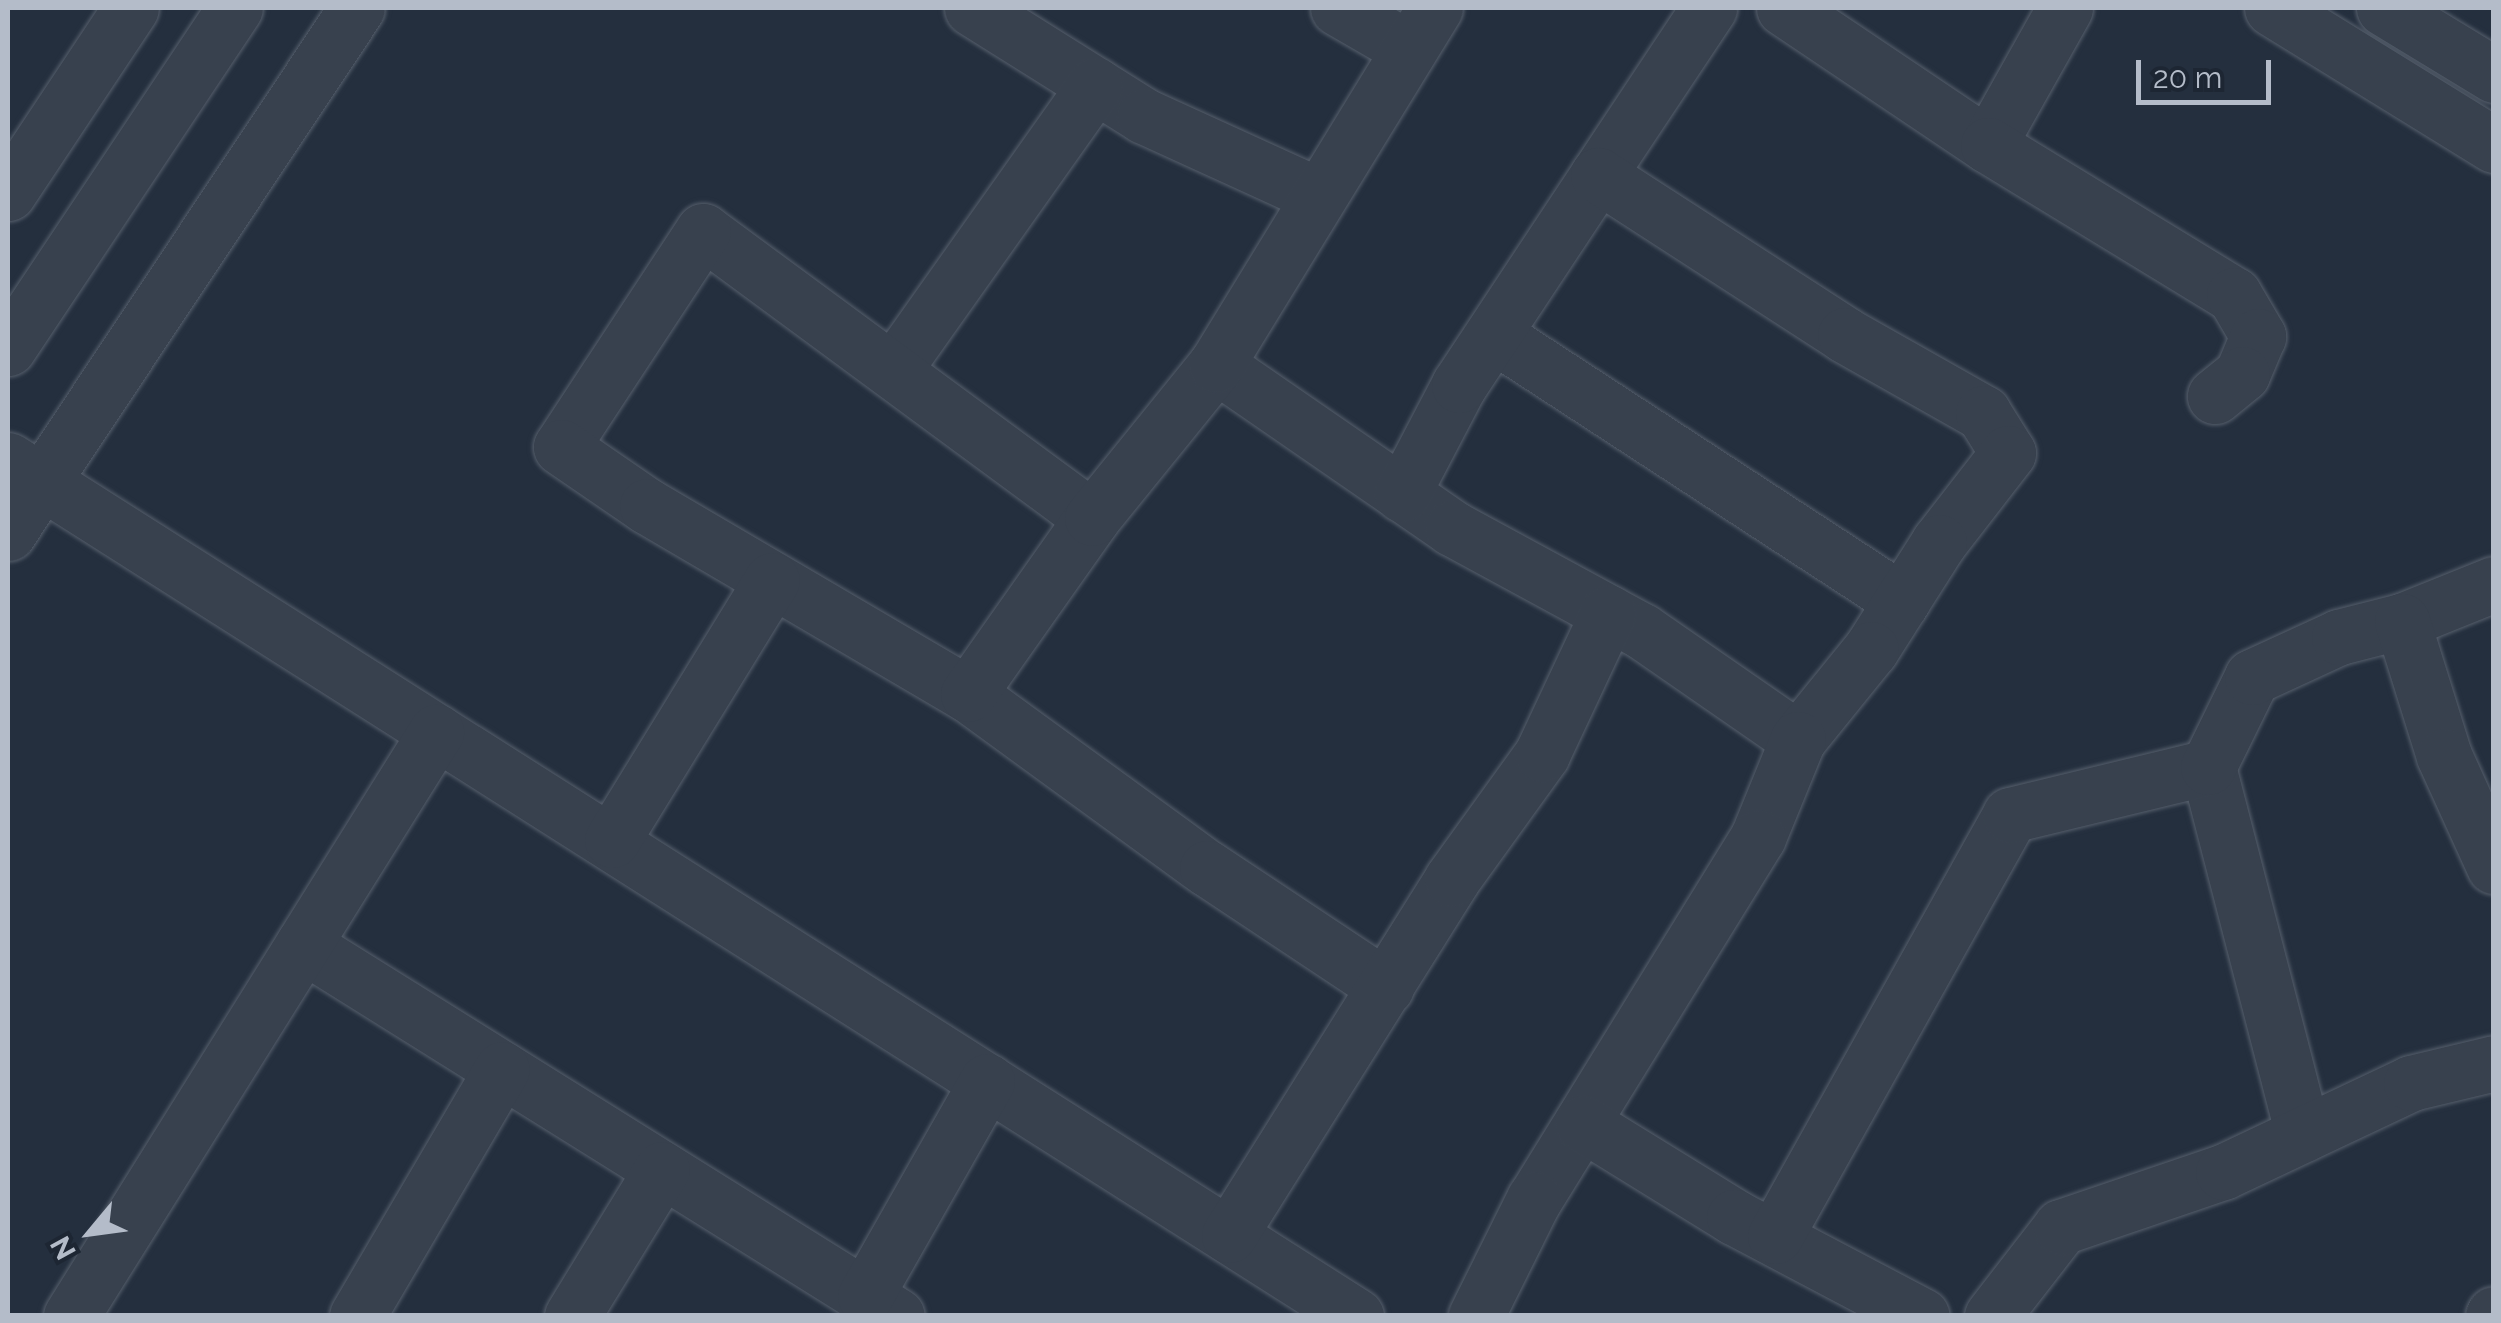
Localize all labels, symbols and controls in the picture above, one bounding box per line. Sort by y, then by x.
scale bar [2141,40,2276,102]
text: 20 m [2153,60,2222,95]
north arrow [40,1183,140,1283]
text: N [44,1230,83,1265]

